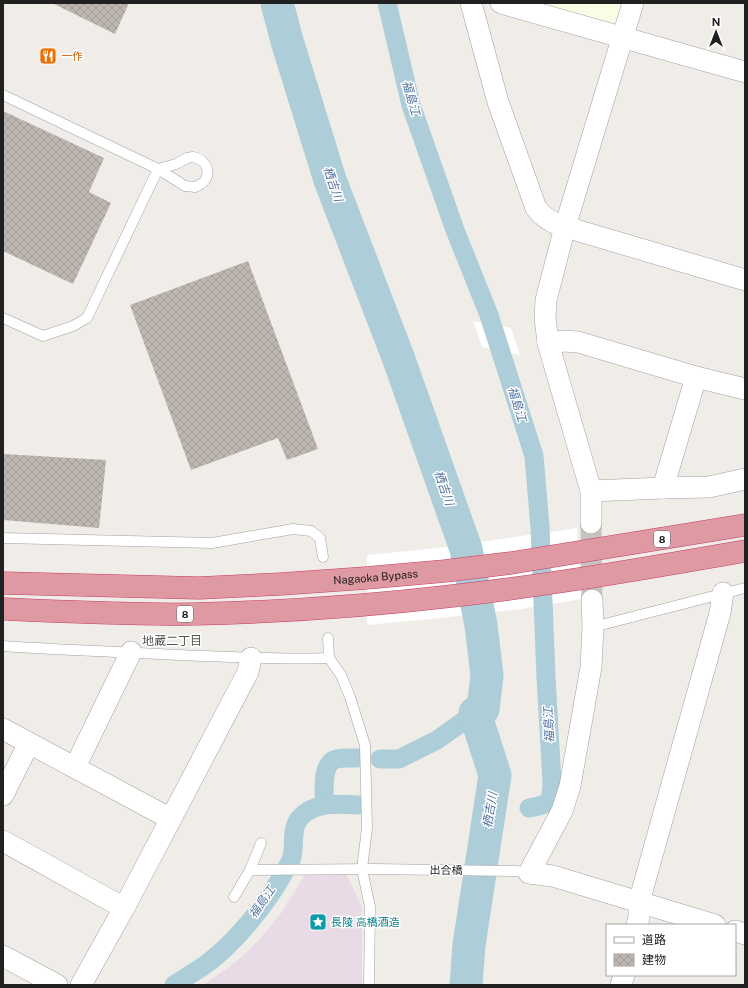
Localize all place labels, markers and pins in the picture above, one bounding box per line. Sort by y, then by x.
restaurant icon: 一作 [38,46,58,66]
place label: 一作 [61,50,83,62]
place icon: 長陵 高橋酒造 [308,912,328,932]
place label: 長陵 高橋酒造 [331,916,400,928]

